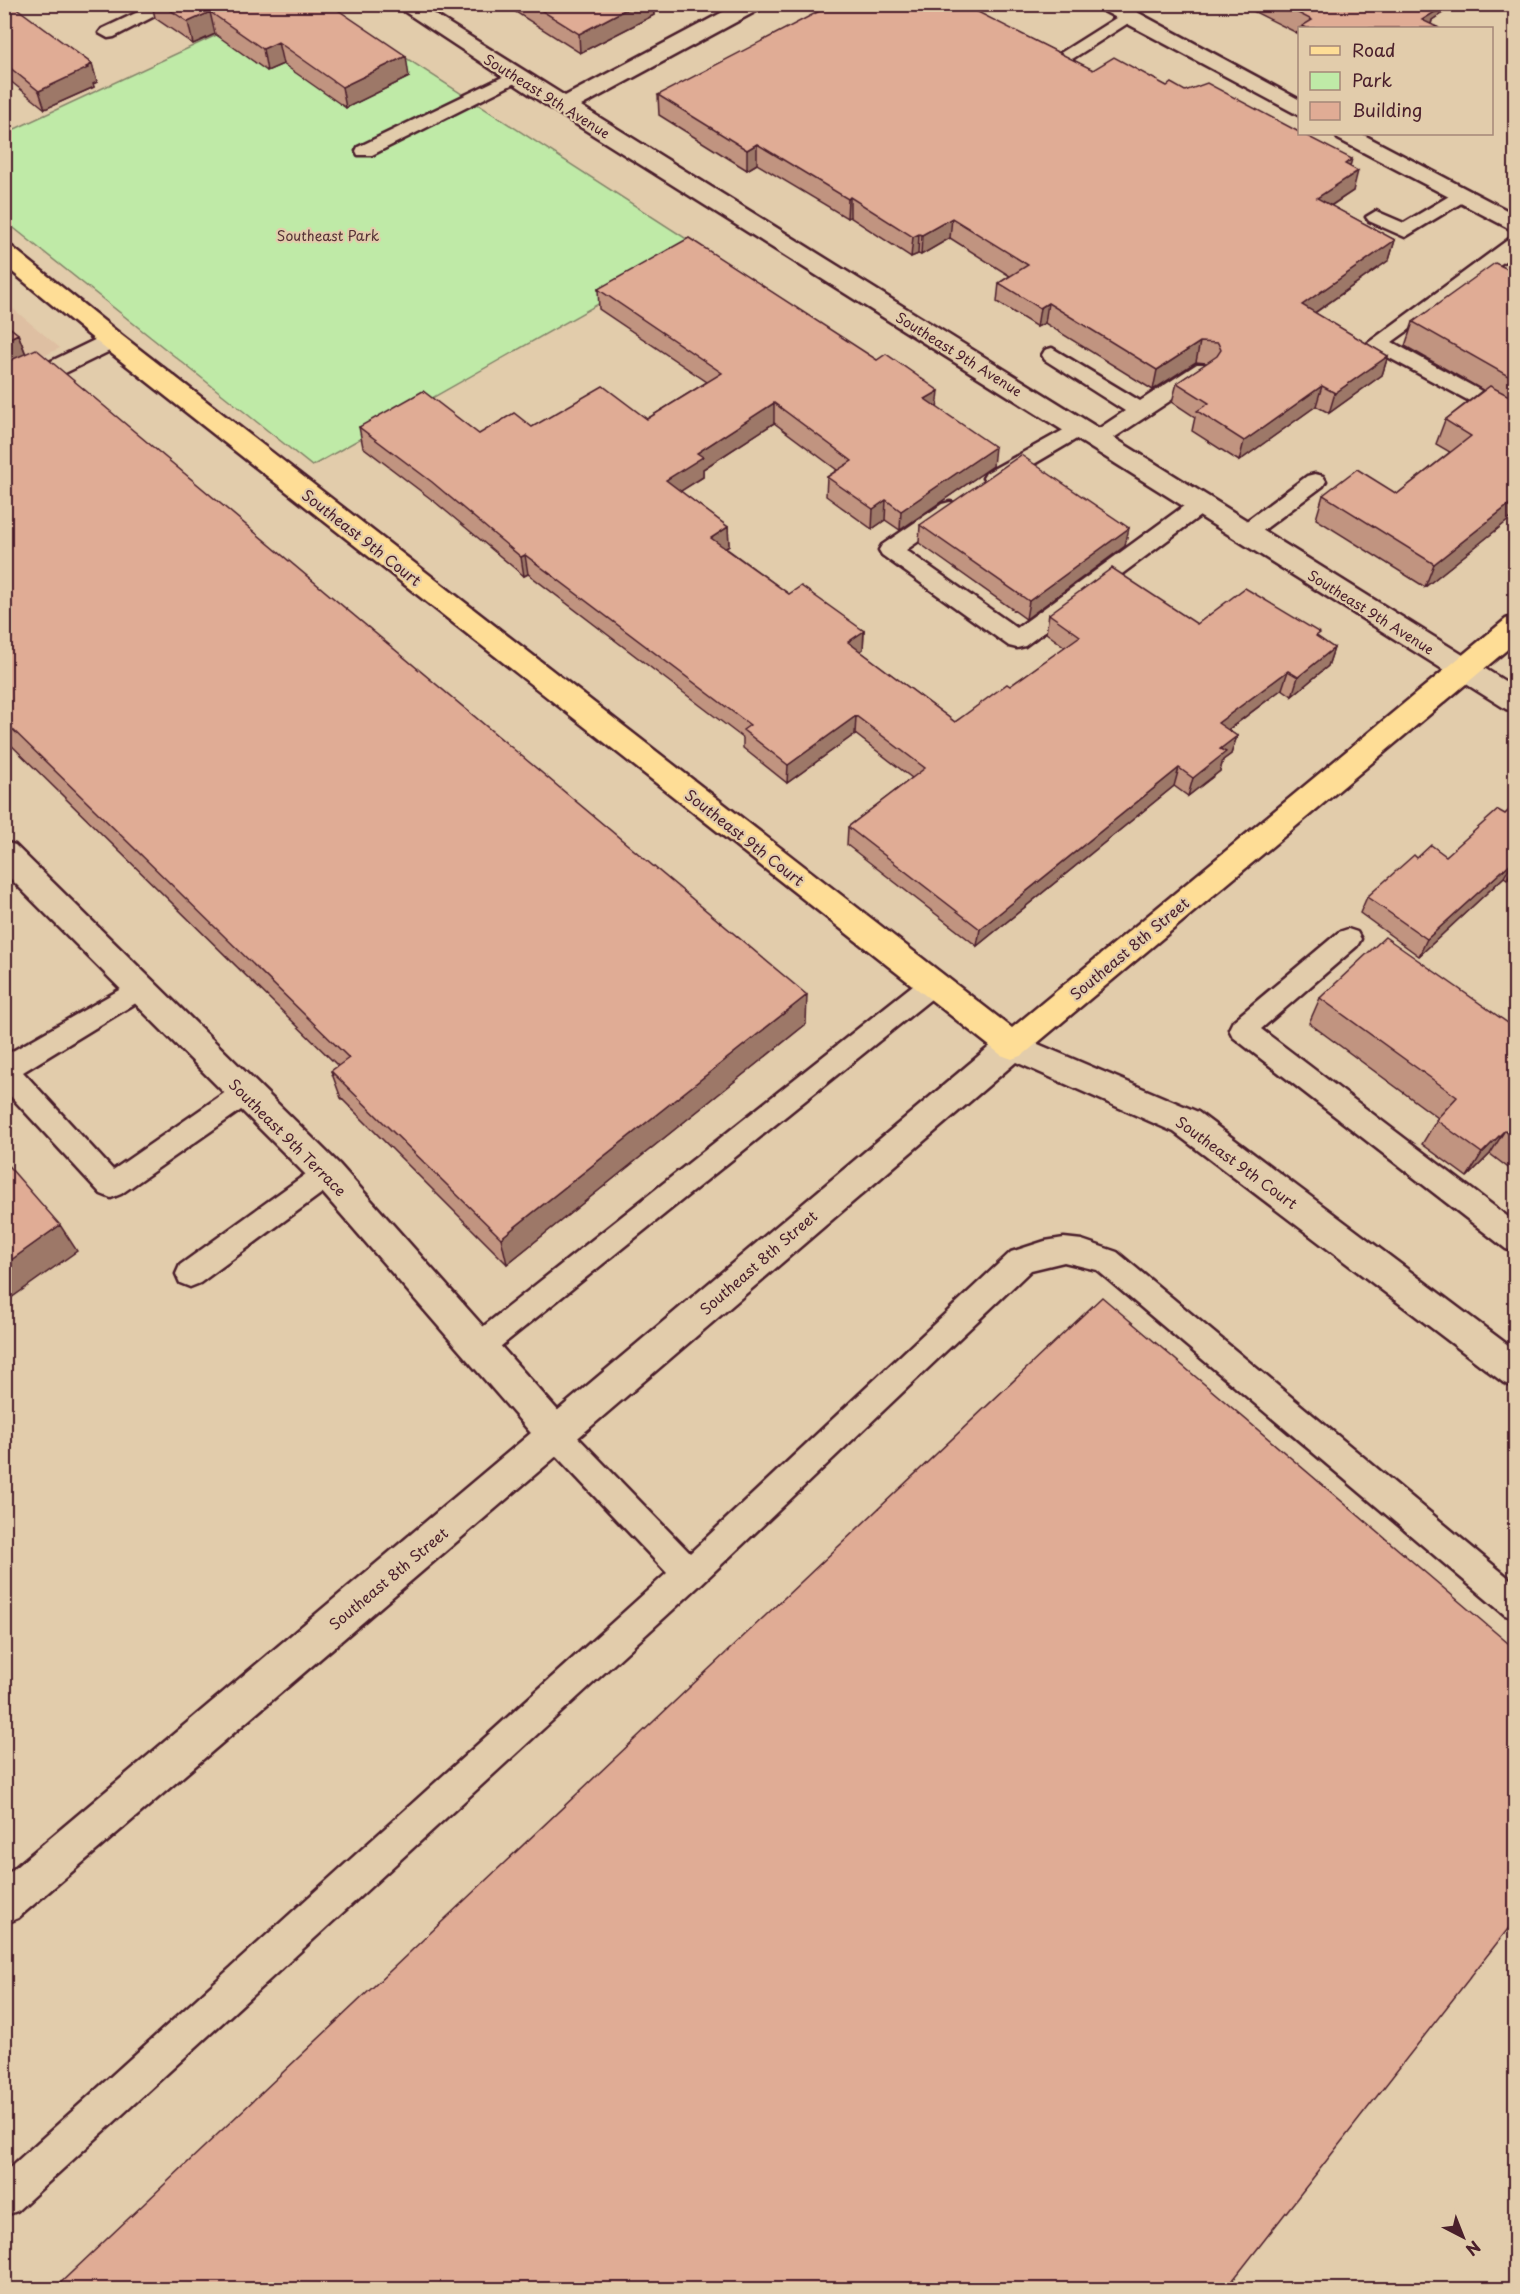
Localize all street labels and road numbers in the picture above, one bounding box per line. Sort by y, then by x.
street label: Southeast 9th Avenue [480,49,614,143]
street label: Southeast 9th Avenue [892,307,1026,401]
street label: Southeast 9th Court [297,483,427,591]
street label: Southeast 9th Avenue [1304,565,1438,659]
street label: Southeast 9th Court [680,783,810,891]
street label: Southeast 8th Street [1064,891,1194,1005]
street label: Southeast 9th Terrace [224,1073,352,1201]
street label: Southeast 9th Court [1171,1110,1303,1214]
street label: Southeast 8th Street [694,1204,822,1320]
street label: Southeast 8th Street [323,1521,453,1635]

